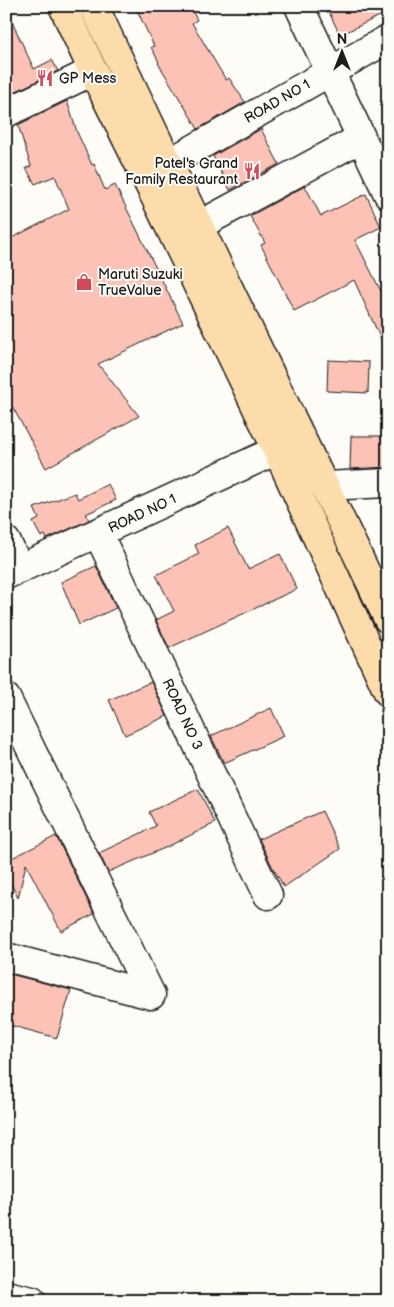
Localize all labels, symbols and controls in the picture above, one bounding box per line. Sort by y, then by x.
north arrow [316,28,366,78]
text: N [337,31,347,48]
restaurant icon: GP Mess [35,68,55,88]
place label: GP Mess [59,70,116,87]
street label: ROAD NO 1 [241,76,313,127]
place label: Patel's Grand Family Restaurant [125,155,239,188]
restaurant icon: Patel's Grand Family Restaurant [242,161,262,181]
place label: Maruti Suzuki TrueValue [98,266,183,299]
shop icon: Maruti Suzuki TrueValue [74,272,94,292]
street label: ROAD NO 1 [105,490,179,537]
street label: ROAD NO 3 [159,676,206,752]

